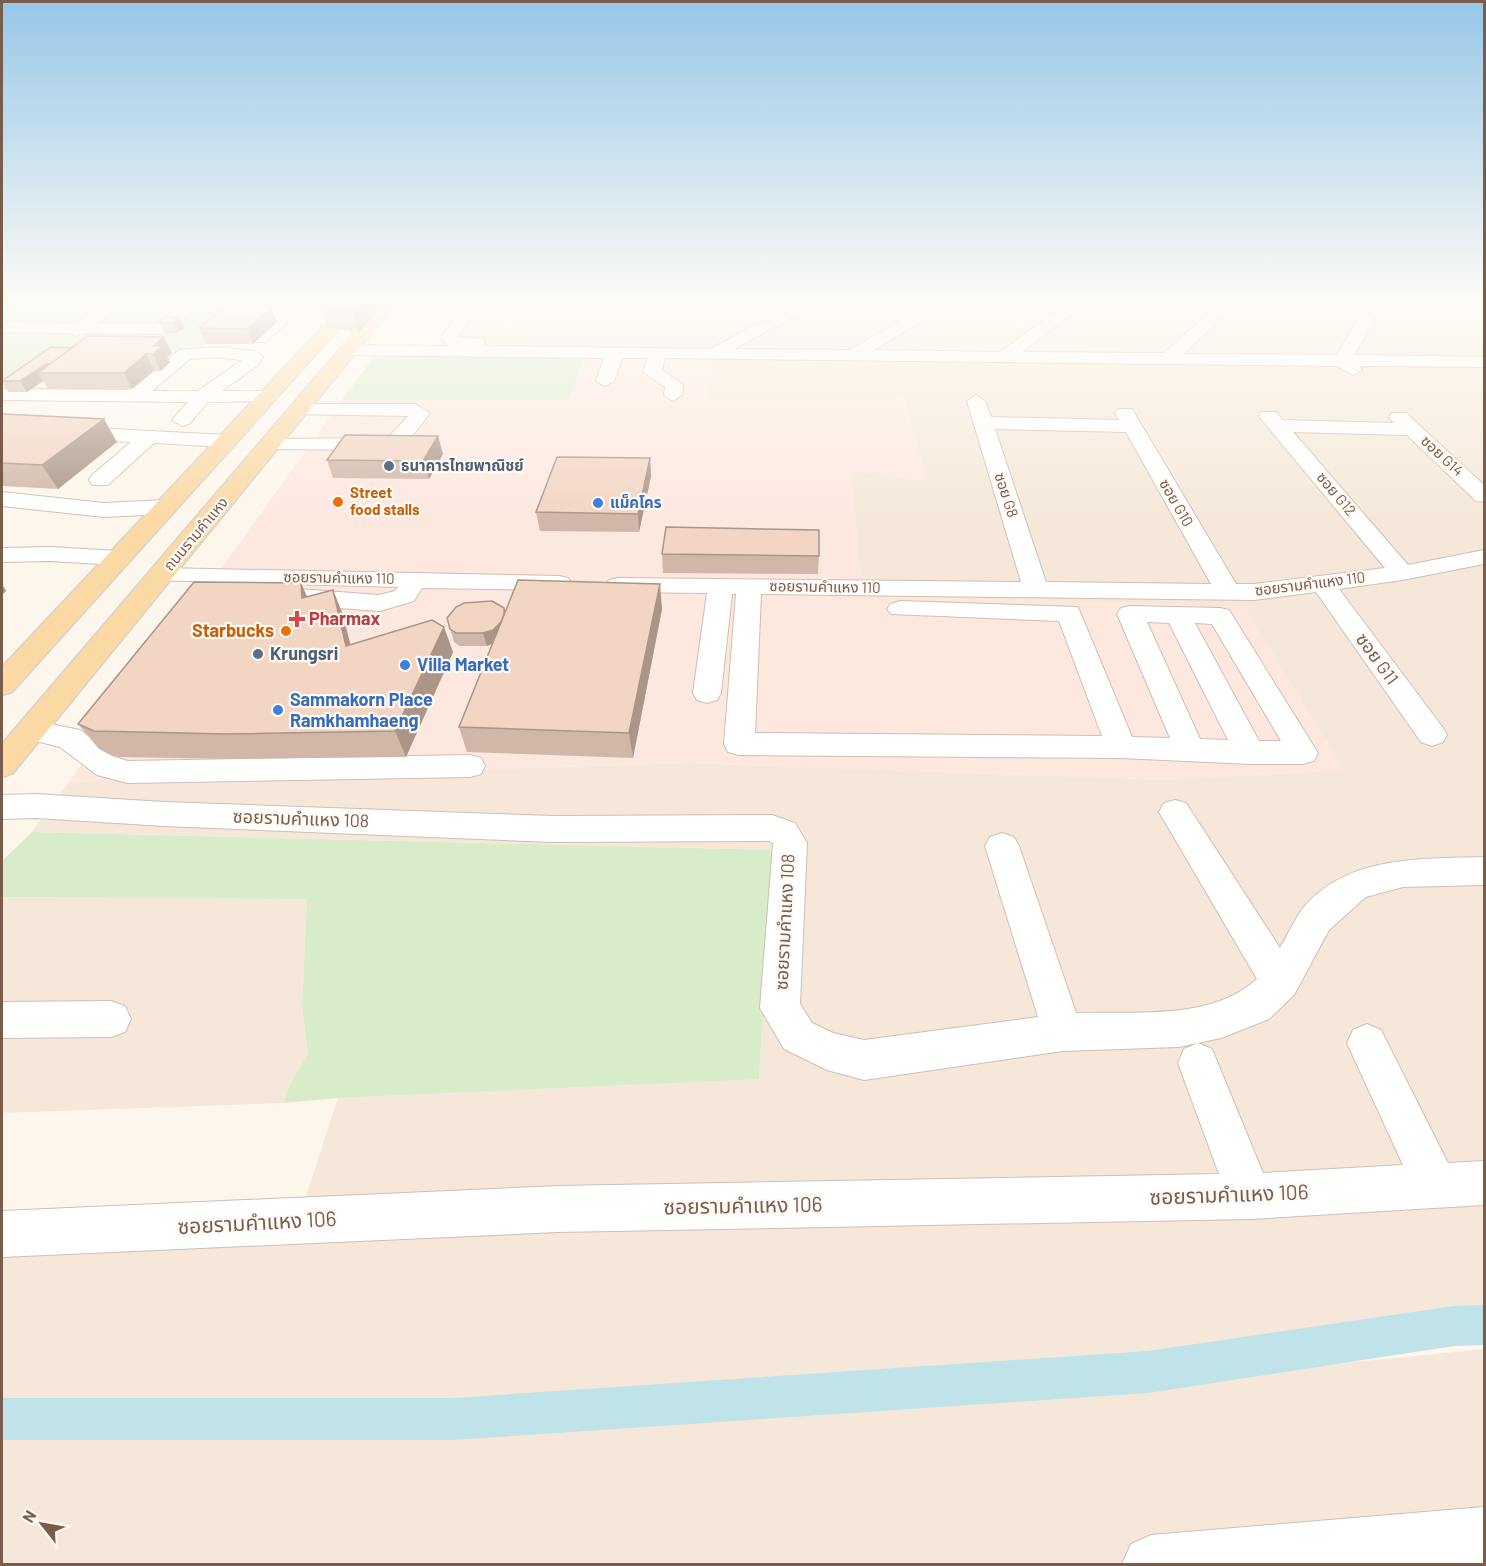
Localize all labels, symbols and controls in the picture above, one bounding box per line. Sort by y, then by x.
street label: ซอย G14 [1418,431,1468,479]
place label: ธนาคารไทยพาณิชย์ [401,456,524,474]
marker: ธนาคารไทยพาณิชย์ [382,459,396,473]
street label: ซอย G12 [1313,468,1360,519]
street label: ซอย G8 [991,470,1023,519]
street label: ซอย G10 [1156,476,1198,529]
place label: Street food stalls [350,483,420,518]
street label: ถนนรามคำแหง [159,493,231,574]
place label: แม็คโคร [610,493,662,511]
marker: Street food stalls [331,495,345,509]
marker: แม็คโคร [591,496,605,510]
street label: ซอยรามคำแหง 110 [283,567,395,587]
street label: ซอยรามคำแหง 110 [1254,567,1366,599]
street label: ซอยรามคำแหง 110 [769,576,881,596]
place label: Pharmax [309,607,381,629]
marker: Pharmax [290,612,304,626]
place label: Starbucks [192,619,274,641]
marker: Starbucks [279,624,293,638]
street label: ซอย G11 [1352,628,1404,688]
place label: Krungsri [270,642,338,664]
marker: Krungsri [251,647,265,661]
place label: Villa Market [417,653,509,675]
marker: Villa Market [398,658,412,672]
place label: Sammakorn Place Ramkhamhaeng [290,688,433,731]
marker: Sammakorn Place Ramkhamhaeng [271,703,285,717]
street label: ซอยรามคำแหง 108 [232,805,370,831]
street label: ซอยรามคำแหง 108 [769,853,799,991]
street label: ซอยรามคําแหง 106 [1149,1178,1309,1209]
street label: ซอยรามคําแหง 106 [663,1191,823,1218]
street label: ซอยรามคําแหง 106 [177,1205,337,1238]
north arrow [12,1494,72,1554]
text: N [18,1507,40,1525]

